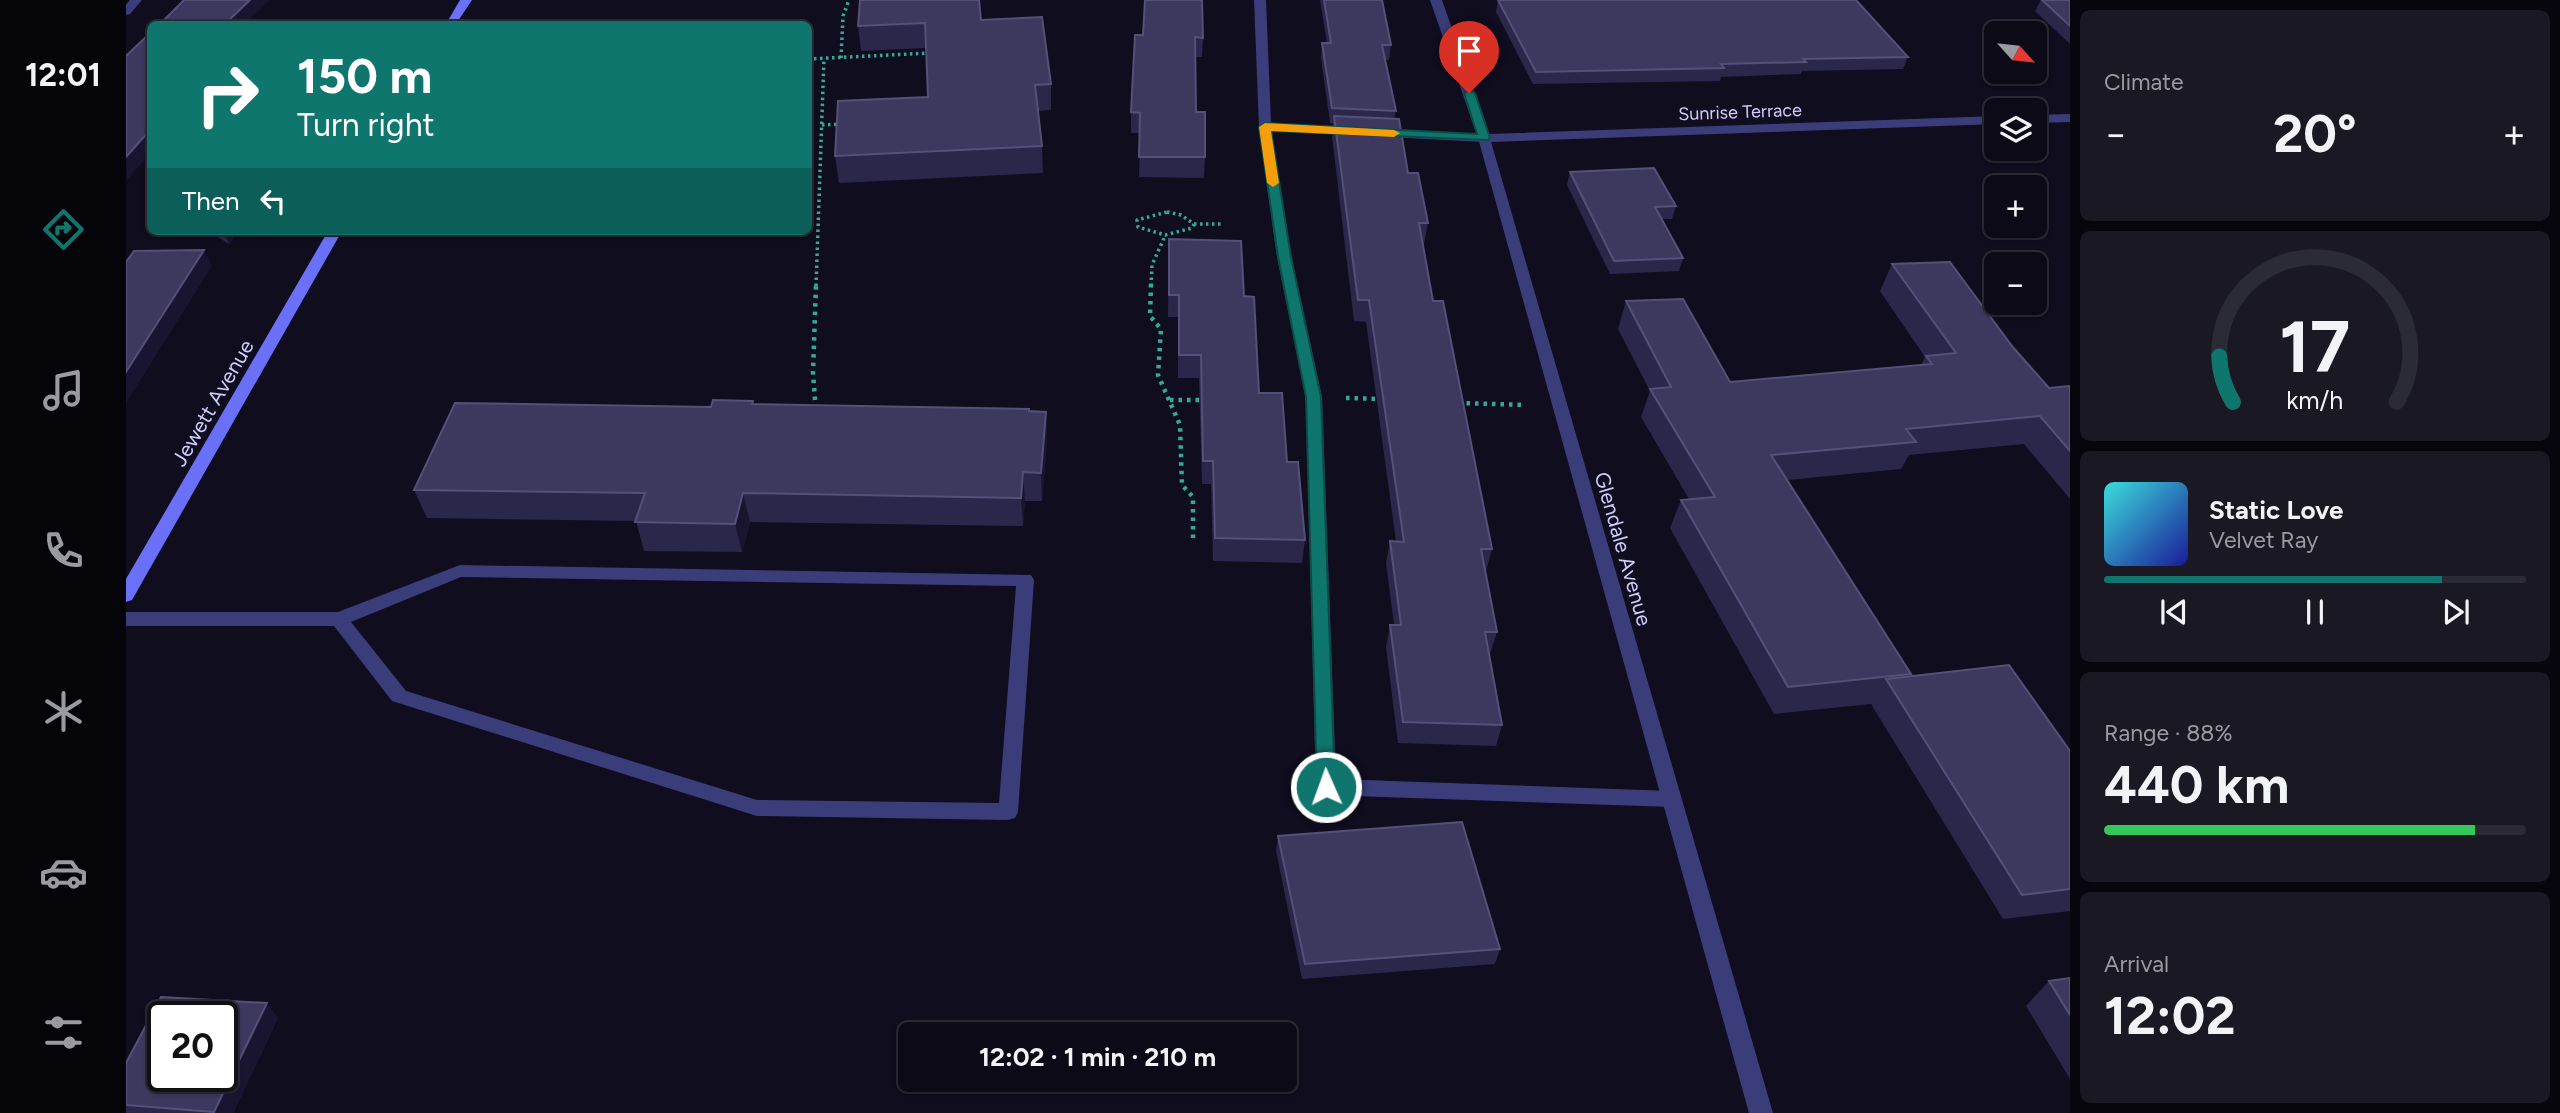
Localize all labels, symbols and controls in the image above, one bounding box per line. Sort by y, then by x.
pin [1439,21,1499,93]
north arrow [1984,21,2048,84]
map controls [1984,21,2047,315]
icon: arrive [1450,32,1488,70]
text: 150 m [297,46,432,105]
icon: right [182,49,273,140]
text: 12:01 [25,56,101,94]
text: Climate [2104,68,2183,96]
button: layers [1984,98,2047,161]
street label: Sunrise Terrace [1678,99,1802,125]
text: 20° [2273,103,2357,165]
text: Turn right [297,106,435,144]
text: − [2104,111,2128,157]
text: + [2502,111,2526,157]
button: + [1984,175,2047,238]
icon: left [254,182,292,220]
text: Then [182,185,240,217]
icon: directions [39,205,88,254]
button: − [1984,252,2047,315]
text: 17 [2279,303,2351,390]
street label: Jewett Avenue [166,335,259,470]
icon: music [39,366,88,415]
text: km/h [2286,385,2344,415]
street label: Glendale Avenue [1590,469,1657,629]
text: Static Love [2209,494,2343,526]
icon: phone [39,526,88,575]
text: Velvet Ray [2209,526,2318,554]
icon: previous [2155,593,2193,631]
icon: pause [2296,593,2334,631]
icon: next [2437,593,2475,631]
icon: climate [39,687,88,736]
text: Range · 88% [2104,719,2233,747]
position arrow [1289,750,1363,824]
text: 440 km [2104,754,2289,816]
icon: car [39,848,88,897]
text: Arrival [2104,950,2169,978]
text: 12:02 [2104,985,2236,1047]
speed limit sign: 20 [147,1001,238,1092]
icon: filters [39,1008,88,1057]
text: 12:02 · 1 min · 210 m [979,1041,1216,1073]

